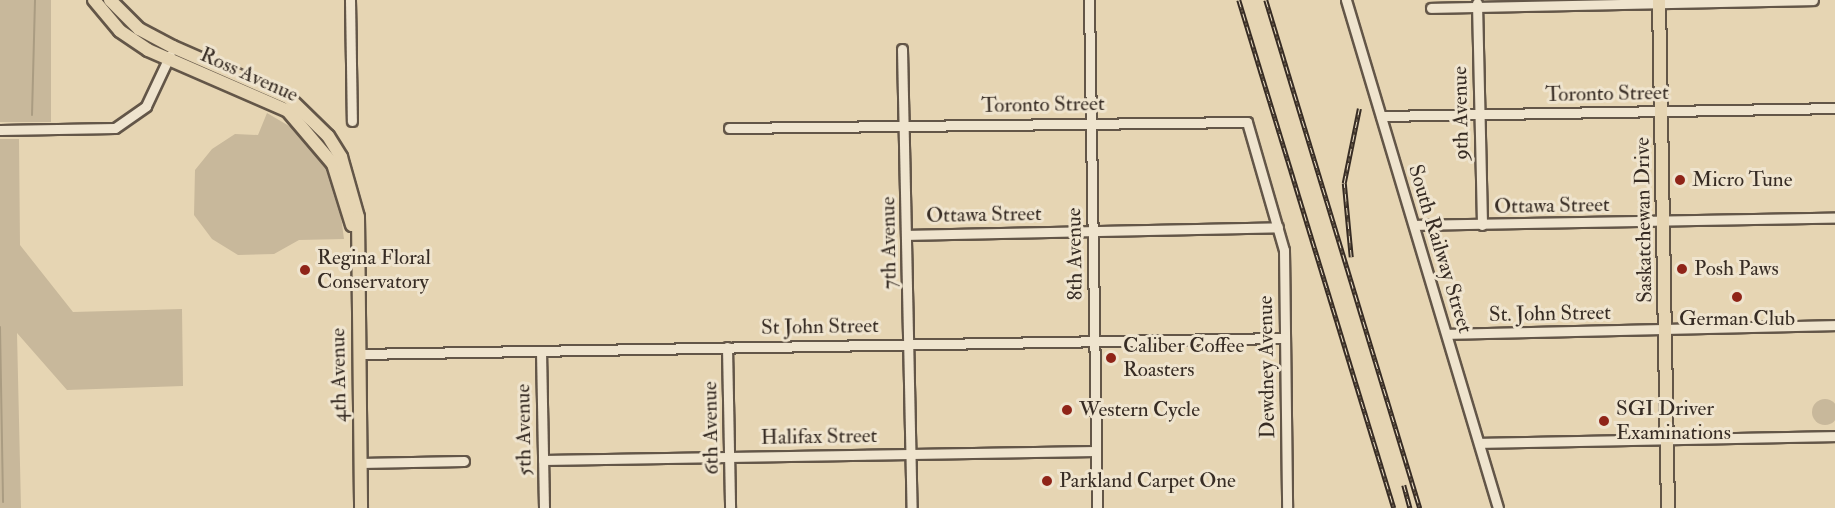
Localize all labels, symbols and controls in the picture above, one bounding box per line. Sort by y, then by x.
street label: Ross Avenue [196,42,302,108]
street label: 9th Avenue [1448,66,1474,160]
street label: Toronto Street [1545,80,1669,108]
street label: Toronto Street [981,91,1105,119]
street label: Saskatchewan Drive [1630,137,1658,303]
street label: South Railway Street [1402,162,1478,336]
place label: Micro Tune [1692,167,1792,193]
marker: Micro Tune [1673,173,1687,187]
street label: Ottawa Street [1494,192,1610,220]
street label: 7th Avenue [876,196,902,290]
street label: Ottawa Street [926,201,1042,229]
street label: 8th Avenue [1062,207,1088,301]
place label: Regina Floral Conservatory [317,245,431,295]
place label: Posh Paws [1694,256,1779,282]
marker: Posh Paws [1675,262,1689,276]
marker: Regina Floral Conservatory [298,263,312,277]
marker: German Club [1730,290,1744,304]
street label: Dewdney Avenue [1253,295,1281,439]
street label: St. John Street [1489,300,1611,328]
place label: German Club [1679,306,1795,332]
street label: St John Street [761,313,879,341]
street label: 4th Avenue [326,328,352,422]
place label: Caliber Coffee Roasters [1123,333,1244,383]
marker: Caliber Coffee Roasters [1104,351,1118,365]
street label: 6th Avenue [698,381,724,475]
street label: 5th Avenue [511,384,537,476]
place label: SGI Driver Examinations [1616,396,1731,446]
place label: Western Cycle [1079,397,1200,423]
marker: Western Cycle [1060,403,1074,417]
marker: SGI Driver Examinations [1597,414,1611,428]
street label: Halifax Street [760,423,878,451]
place label: Parkland Carpet One [1059,468,1236,494]
marker: Parkland Carpet One [1040,474,1054,488]

